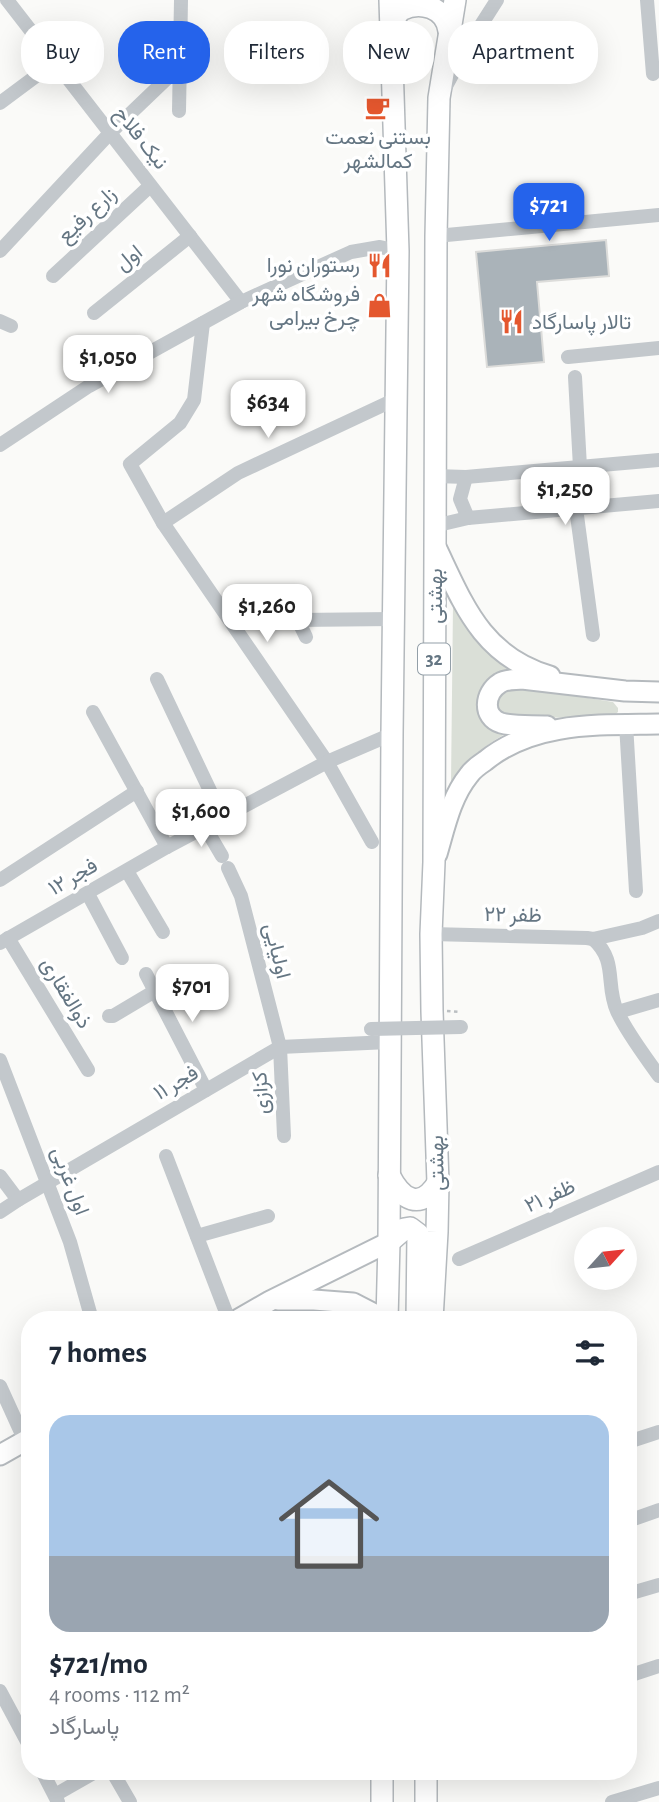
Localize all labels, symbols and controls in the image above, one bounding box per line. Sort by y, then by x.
chip: Buy [21,21,104,84]
chip: Rent [118,21,210,84]
chip: Filters [224,21,329,84]
chip: New [343,21,434,84]
chip: Apartment [448,21,598,84]
cafe icon: بستنی نعمت کمالشهر [364,94,392,122]
street label: نیک فلاح [108,103,172,175]
place label: بستنی نعمت کمالشهر [325,127,431,174]
street label: زارع رفیع [54,183,122,249]
pin: $721 [508,184,590,243]
text: $721 [529,194,569,217]
street label: اول [112,241,148,276]
restaurant icon: رستوران نورا [366,251,394,279]
place label: رستوران نورا [267,255,360,278]
place label: فروشگاه شهر چرخ بیرامی [251,284,360,332]
shop icon: فروشگاه شهر چرخ بیرامی [366,292,394,320]
restaurant icon: تالار پاسارگاد [498,308,526,336]
place label: تالار پاسارگاد [532,312,631,336]
pin: $1,050 [51,336,165,395]
text: $1,050 [79,346,137,369]
pin: $634 [227,380,309,440]
text: $634 [247,391,289,414]
pin: $1,250 [508,468,622,527]
text: $1,250 [537,478,593,501]
street label: بهشتی [425,568,448,624]
pin: $1,260 [210,584,324,644]
text: $1,260 [238,595,296,618]
road number: 32 [418,644,450,674]
pin: $1,600 [144,790,258,849]
text: $1,600 [172,800,230,823]
street label: فجر ۱۲ [45,855,102,901]
street label: ظفر ۲۲ [484,904,542,928]
street label: اولیایی [258,921,294,981]
street label: ذوالفقاری [35,954,95,1033]
pin: $701 [151,964,233,1024]
text: $701 [172,975,212,998]
street label: فجر ۱۱ [150,1062,203,1106]
street label: کزازی [249,1071,275,1115]
street label: بهشتی [426,1135,450,1191]
street label: اول غربی [46,1144,93,1219]
street label: ظفر ۲۱ [522,1176,579,1218]
north arrow [574,1227,637,1290]
map controls [574,1227,637,1290]
icon: filters [571,1334,609,1372]
text: 7 homes [49,1338,147,1368]
icon: home [266,1461,392,1587]
text: $721/mo [49,1649,148,1679]
text: 4 rooms · 112 m² [49,1684,190,1707]
text: پاسارگاد [49,1716,119,1739]

